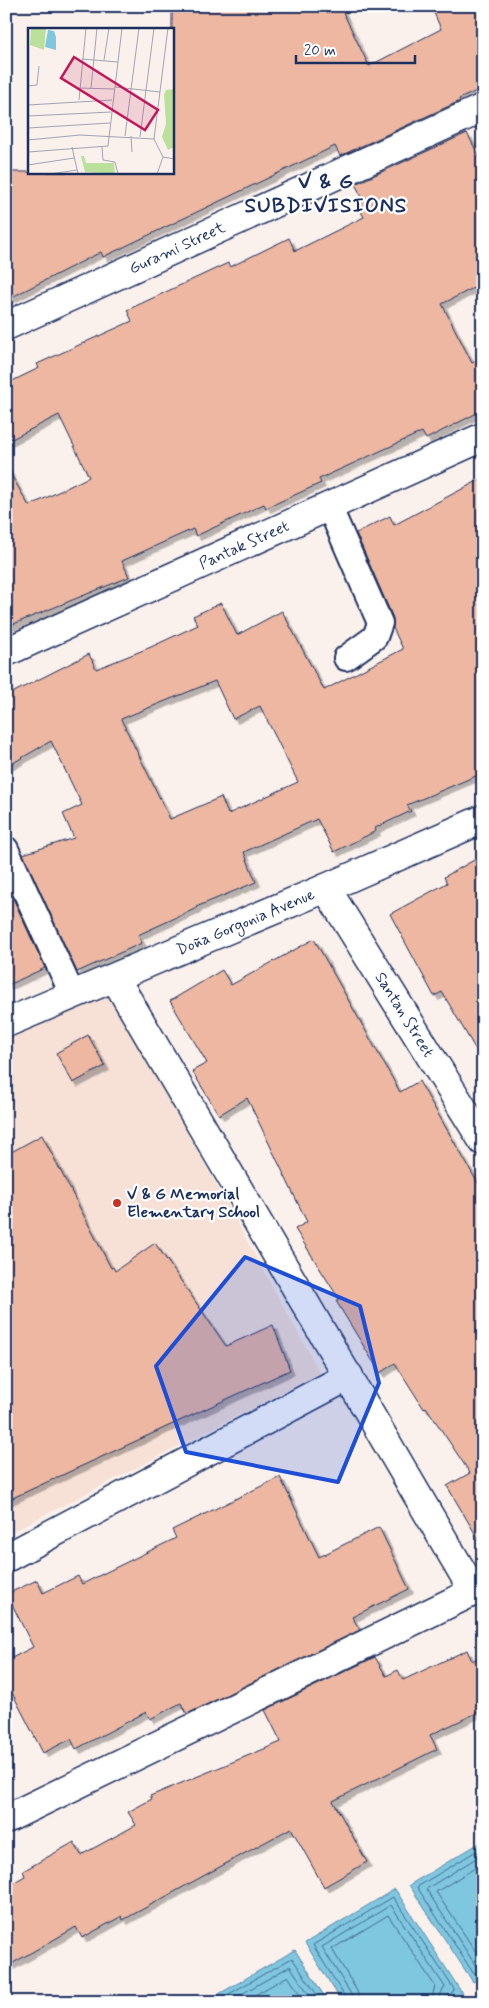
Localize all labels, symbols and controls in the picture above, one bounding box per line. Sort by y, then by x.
inset map [28,28,174,174]
scale bar [296,32,415,64]
text: 20 m [304,41,336,61]
district label: V & G SUBDIVISIONS [245,168,407,220]
street label: Gurami Street [126,217,229,279]
street label: Pantak Street [196,515,292,574]
street label: Doña Gorgonia Avenue [173,883,318,960]
street label: Santan Street [370,968,439,1061]
place label: V & G Memorial Elementary School [127,1184,260,1223]
marker: V & G Memorial Elementary School [111,1197,123,1209]

